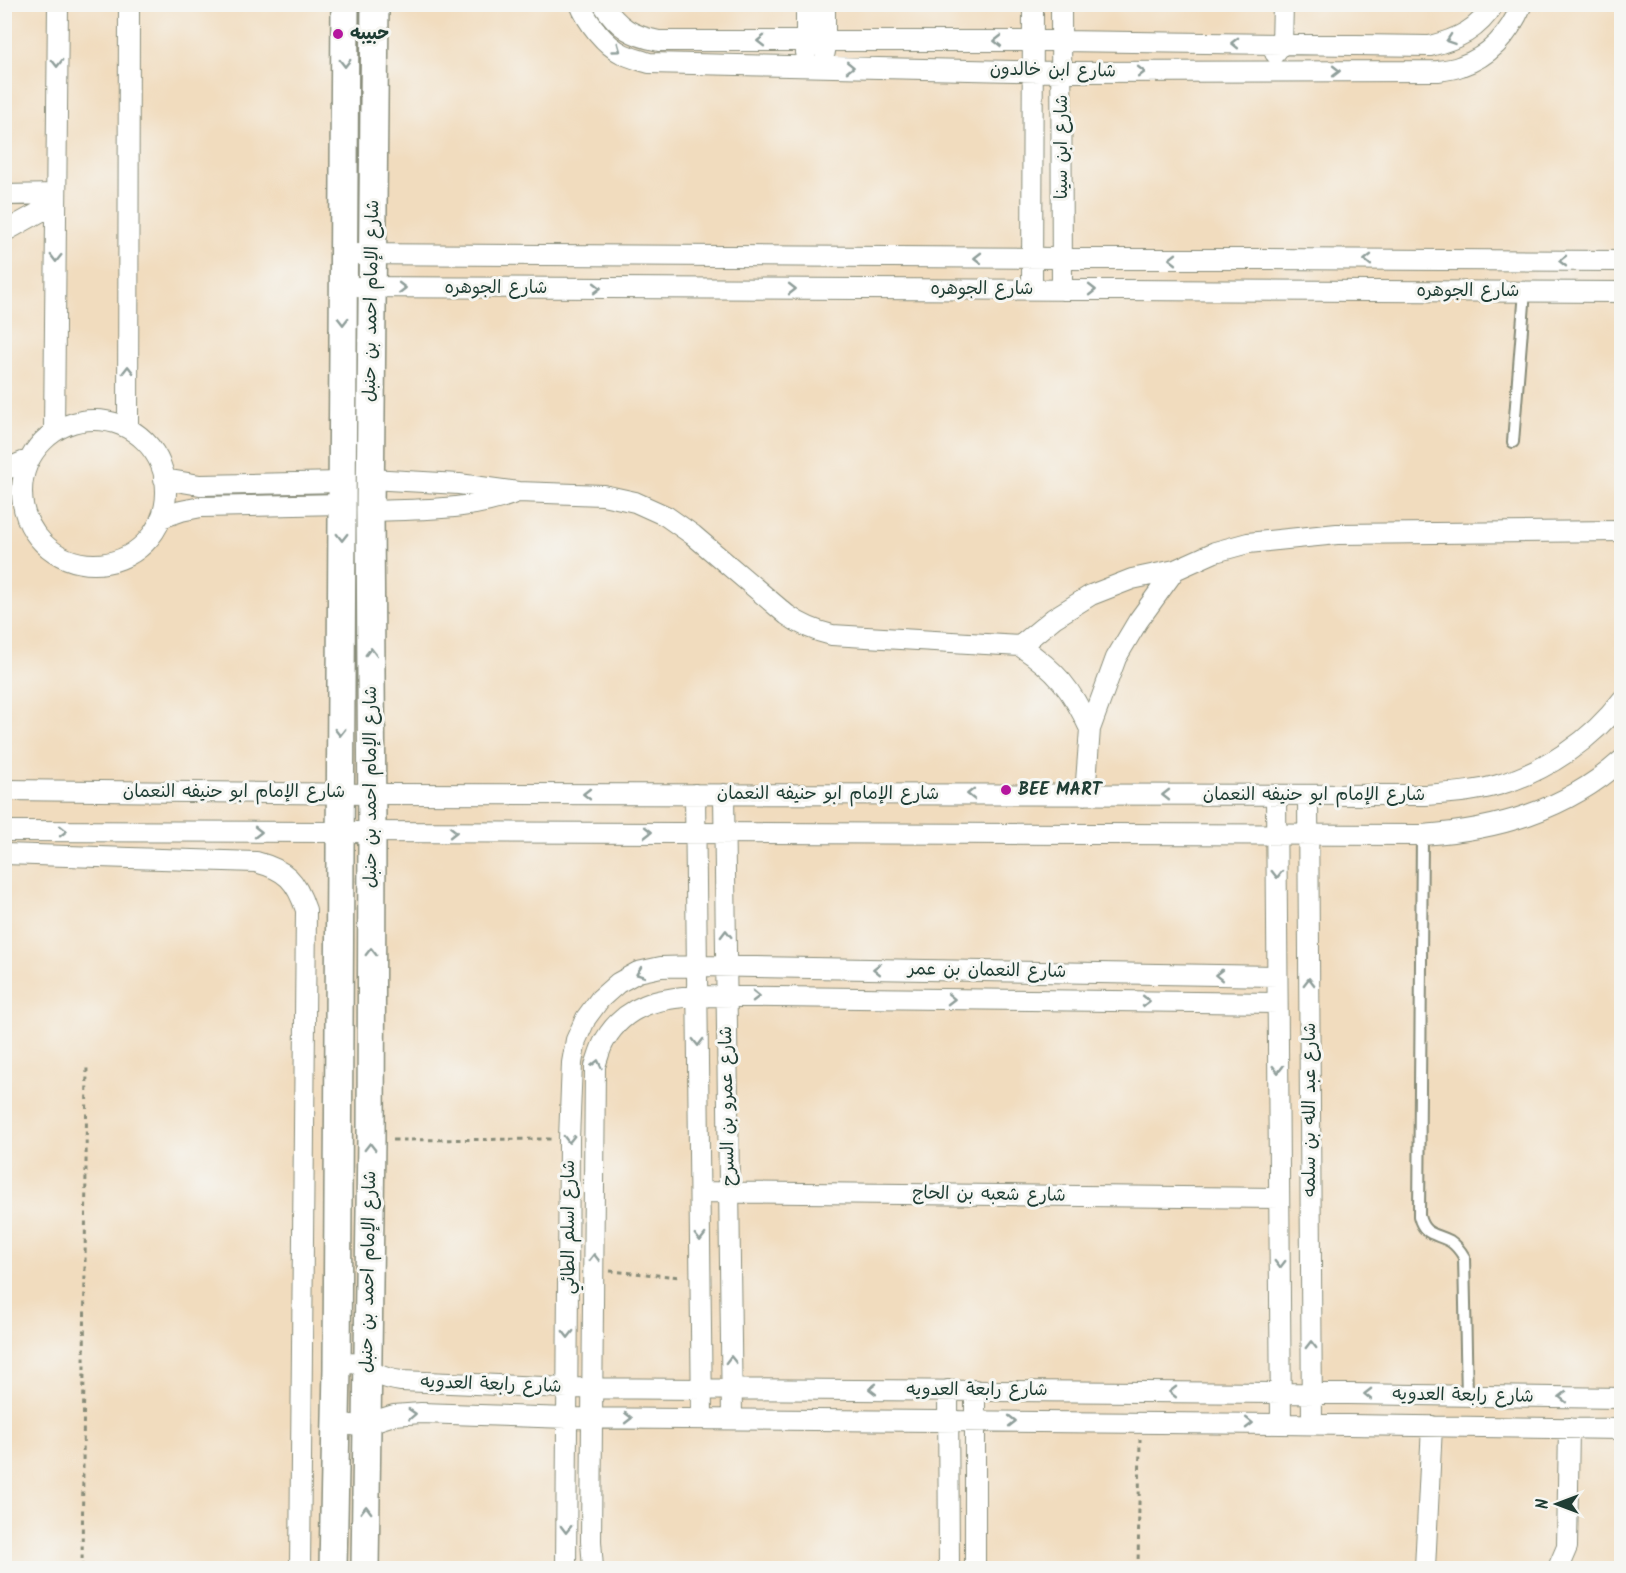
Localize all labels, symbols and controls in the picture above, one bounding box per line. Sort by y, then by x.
place label: حبيبه [350,20,389,49]
marker: حبيبه [331,27,345,41]
one-way arrow [1445,32,1455,45]
one-way arrow [756,35,765,47]
one-way arrow [993,35,1002,47]
one-way arrow [1230,37,1239,49]
one-way arrow [610,41,621,52]
street label: شارع ابن خالدون [990,55,1116,87]
one-way arrow [51,58,63,67]
one-way arrow [339,58,351,67]
one-way arrow [846,61,855,74]
one-way arrow [1332,65,1341,77]
one-way arrow [1137,66,1146,78]
street label: شارع ابن سينا [1048,95,1077,199]
street label: شارع الإمام احمد بن حنبل [356,199,388,403]
one-way arrow [974,252,983,264]
one-way arrow [49,253,62,262]
one-way arrow [1169,253,1178,265]
one-way arrow [1364,254,1373,266]
one-way arrow [1559,255,1568,267]
street label: شارع الجوهره [445,274,547,303]
street label: شارع الجوهره [931,275,1033,304]
street label: شارع الجوهره [1417,277,1519,306]
one-way arrow [397,281,406,294]
one-way arrow [592,282,601,294]
one-way arrow [787,283,796,295]
one-way arrow [1087,284,1096,296]
one-way arrow [337,316,349,325]
one-way arrow [122,365,134,374]
one-way arrow [335,532,348,541]
one-way arrow [365,648,377,657]
street label: شارع الإمام احمد بن حنبل [357,686,386,888]
one-way arrow [334,727,346,736]
place label: BEE MART [1018,776,1104,805]
street label: شارع الإمام ابو حنيفه النعمان [123,778,345,807]
street label: شارع الإمام ابو حنيفه النعمان [717,780,939,809]
street label: شارع الإمام ابو حنيفه النعمان [1203,781,1425,810]
marker: BEE MART [999,783,1013,797]
one-way arrow [582,788,591,800]
one-way arrow [966,788,975,800]
one-way arrow [1161,789,1170,801]
one-way arrow [58,825,67,838]
one-way arrow [253,826,262,838]
one-way arrow [448,826,457,838]
one-way arrow [643,826,652,838]
one-way arrow [1271,870,1283,879]
one-way arrow [720,930,732,939]
one-way arrow [365,948,377,957]
street label: شارع النعمان بن عمر [906,955,1066,987]
one-way arrow [873,963,882,975]
one-way arrow [635,965,645,978]
one-way arrow [1215,969,1224,981]
one-way arrow [1303,977,1315,986]
one-way arrow [751,990,760,1003]
one-way arrow [946,993,955,1005]
one-way arrow [1141,995,1150,1007]
street label: شارع عبد الله بن سلمه [1296,1023,1325,1198]
street label: شارع عمرو بن السرح [712,1026,744,1186]
one-way arrow [692,1037,704,1046]
one-way arrow [590,1059,603,1069]
one-way arrow [1272,1065,1284,1074]
one-way arrow [563,1134,576,1143]
one-way arrow [364,1143,377,1152]
street label: شارع اسلم الطائي [555,1160,584,1294]
street label: شارع الإمام احمد بن حنبل [353,1170,385,1374]
street label: شارع شعبه بن الحاج [912,1179,1066,1211]
one-way arrow [694,1232,706,1241]
one-way arrow [588,1254,600,1263]
one-way arrow [1274,1260,1286,1269]
one-way arrow [562,1329,574,1338]
one-way arrow [1305,1340,1317,1349]
one-way arrow [725,1356,737,1365]
street label: شارع رابعة العدويه [420,1368,562,1402]
street label: شارع رابعة العدويه [906,1376,1048,1405]
street label: شارع رابعة العدويه [1392,1380,1534,1412]
one-way arrow [869,1383,878,1395]
one-way arrow [1169,1386,1178,1398]
one-way arrow [1364,1388,1373,1400]
one-way arrow [1559,1391,1568,1404]
one-way arrow [408,1407,417,1420]
one-way arrow [623,1412,632,1424]
one-way arrow [1007,1415,1016,1427]
one-way arrow [1244,1417,1253,1430]
north arrow [1527,1474,1587,1534]
text: N [1531,1499,1556,1509]
one-way arrow [360,1506,372,1515]
one-way arrow [560,1524,572,1533]

